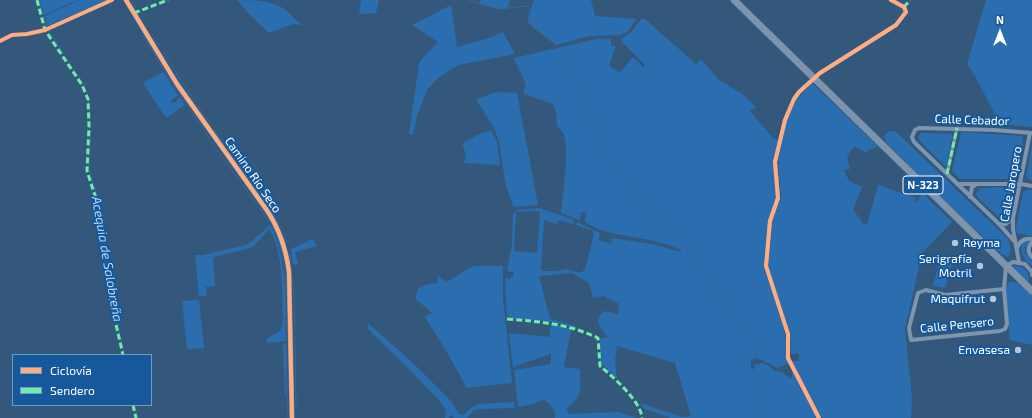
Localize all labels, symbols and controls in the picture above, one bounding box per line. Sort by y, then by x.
north arrow [980,12,1020,52]
text: N [996,13,1004,26]
street label: Calle Cebador [934,111,1010,129]
street label: Camino Río Seco [222,134,284,216]
street label: Calle Jaropero [997,145,1025,223]
road number: N-323 [903,176,943,194]
water label: Acequia de Salobreña [88,195,126,323]
place label: Reyma [963,236,1000,250]
marker: Reyma [950,238,960,248]
place label: Serigrafía Motril [919,252,972,280]
marker: Serigrafía Motril [975,261,985,271]
place label: Maquifrut [930,292,985,306]
marker: Maquifrut [988,294,998,304]
street label: Calle Pensero [919,314,995,336]
place label: Envasesa [958,343,1010,357]
marker: Envasesa [1013,345,1023,355]
legend [12,354,152,406]
text: Ciclovía [50,363,92,377]
text: Sendero [50,383,95,397]

